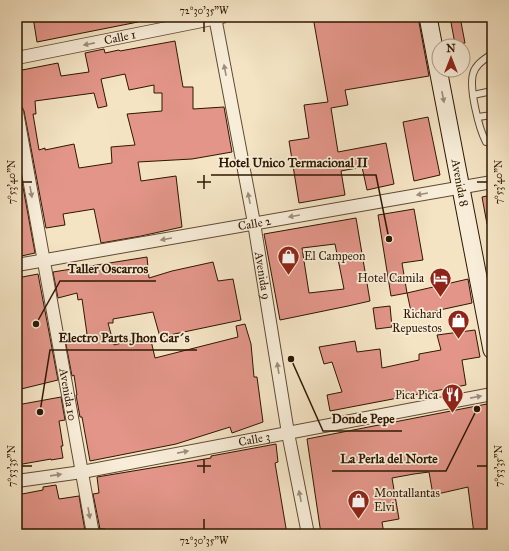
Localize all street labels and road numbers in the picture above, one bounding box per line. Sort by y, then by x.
street label: Calle 1 [103,27,137,47]
street label: Avenida 8 [448,157,471,208]
street label: Calle 2 [237,214,272,233]
street label: Avenida 9 [252,250,273,301]
street label: Avenida 10 [56,366,79,422]
street label: Calle 3 [237,429,272,449]

